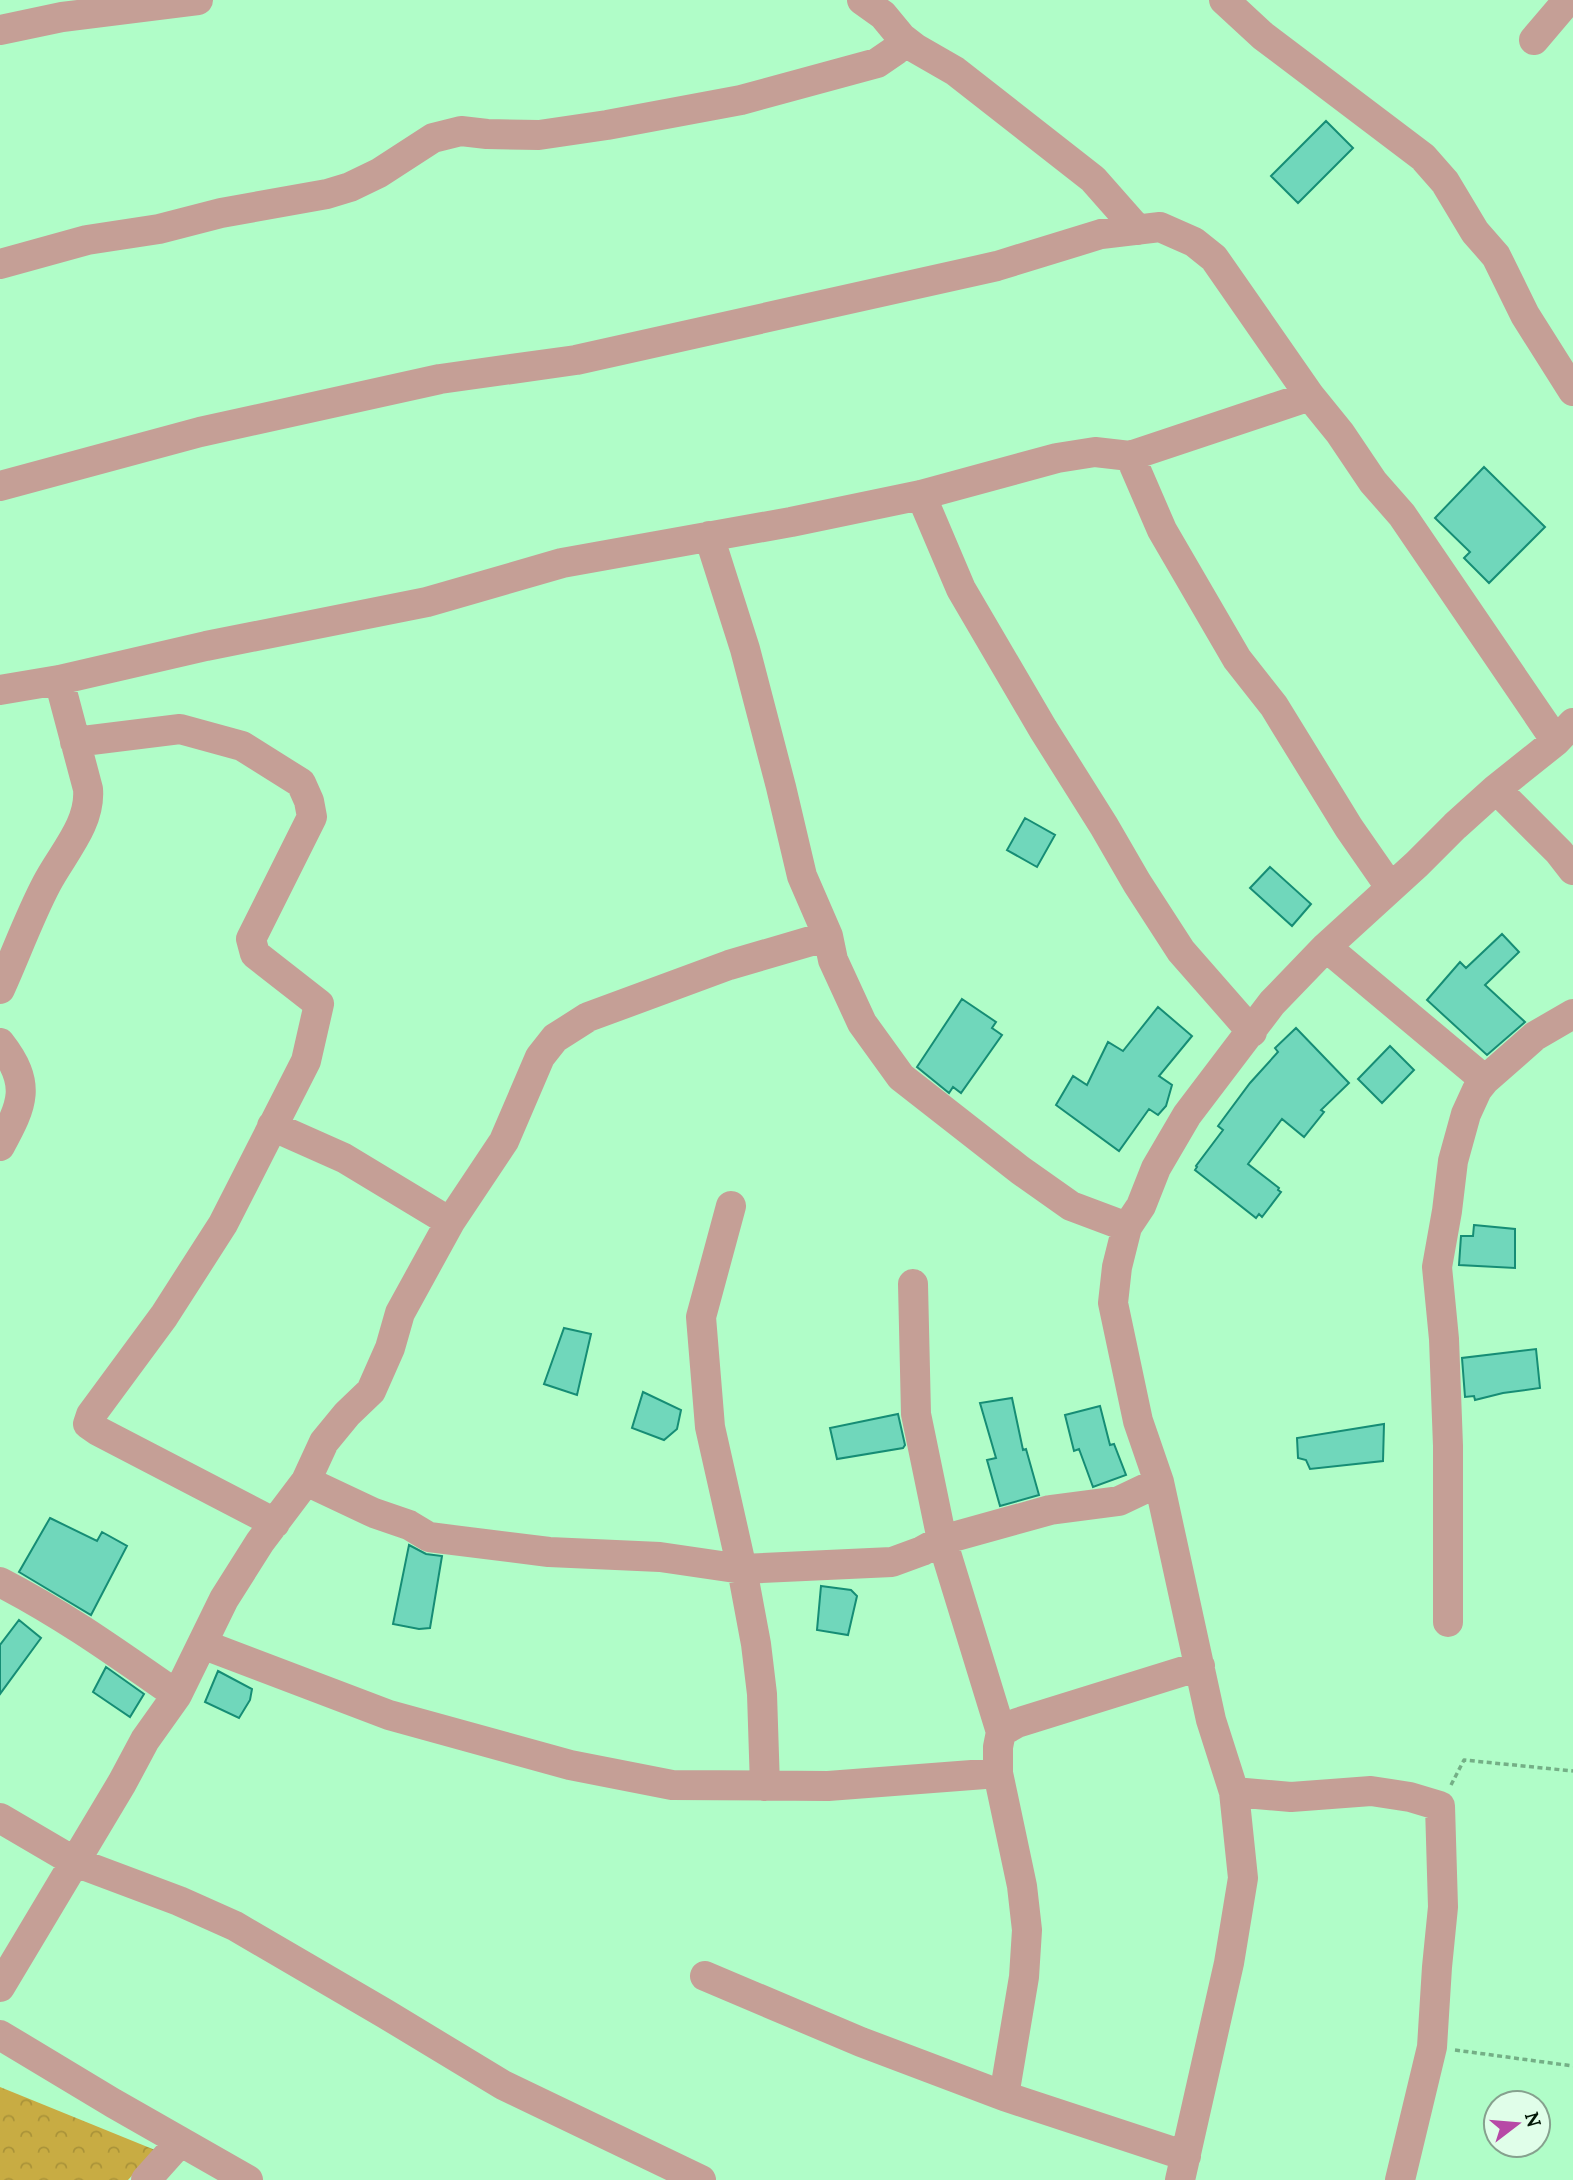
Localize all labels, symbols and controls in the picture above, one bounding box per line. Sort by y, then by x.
north arrow [1482,2089,1552,2159]
text: N [1520,2109,1547,2130]

